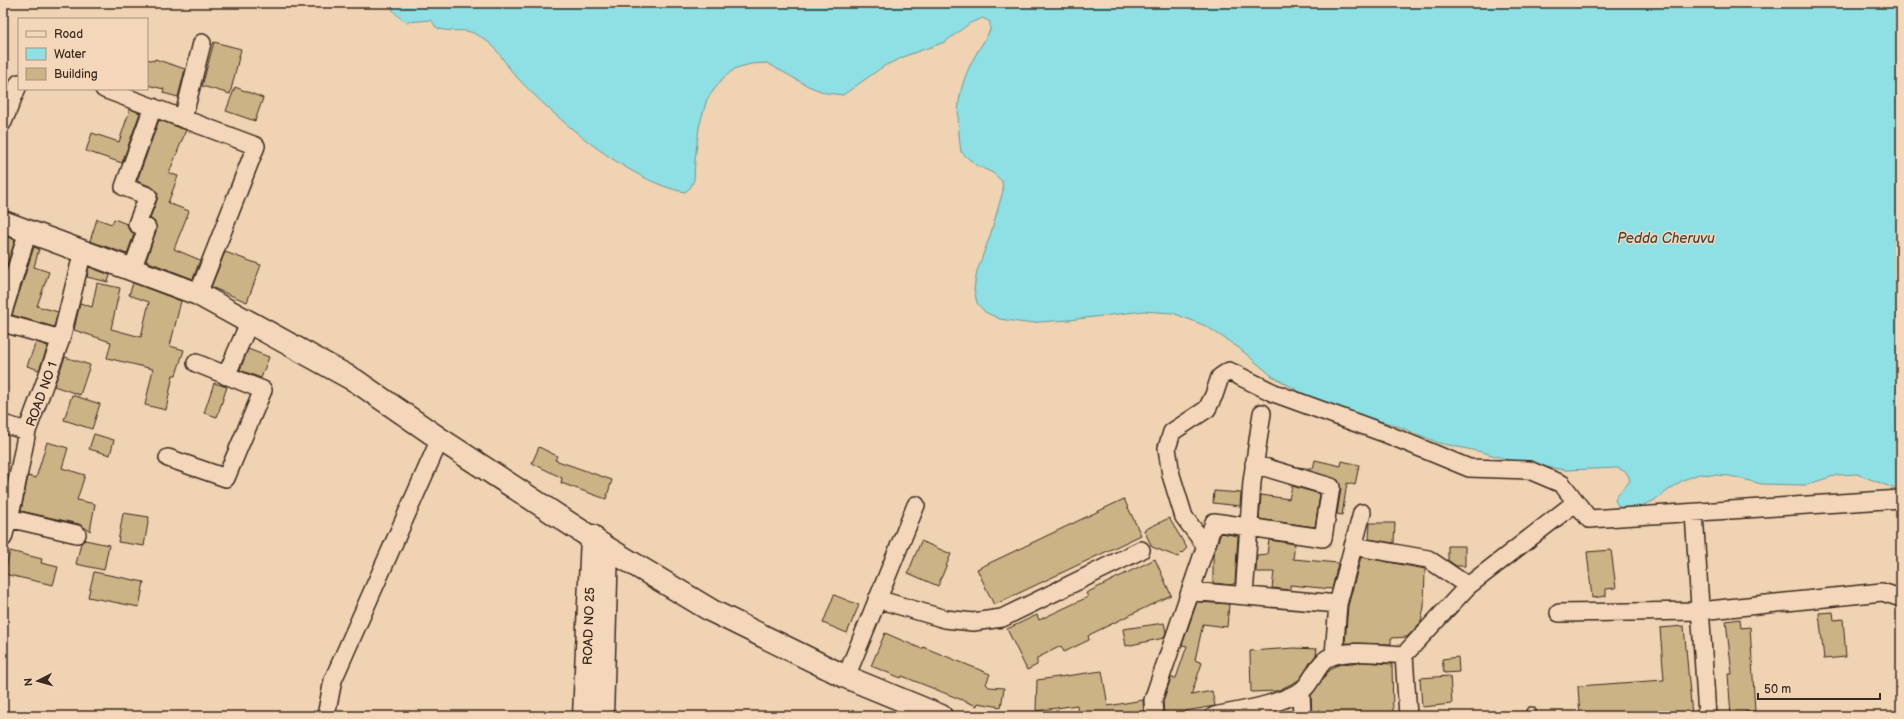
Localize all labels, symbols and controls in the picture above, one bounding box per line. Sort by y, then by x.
legend [18,18,148,90]
text: Road [54,27,83,42]
text: Water [54,47,86,62]
text: Building [54,67,98,82]
water label: Pedda Cheruvu [1617,230,1715,247]
street label: ROAD NO 1 [23,360,61,429]
street label: ROAD NO 25 [580,587,598,665]
north arrow [18,661,58,701]
scale bar [1758,675,1880,701]
text: N [22,677,35,687]
text: 50 m [1764,682,1791,697]

